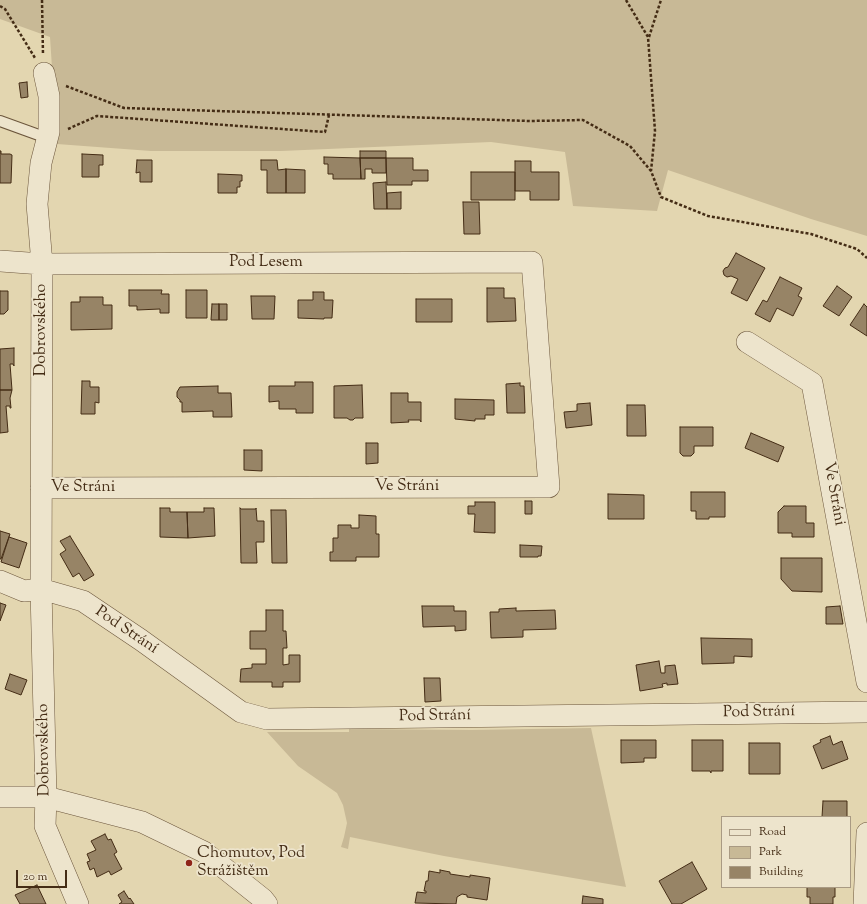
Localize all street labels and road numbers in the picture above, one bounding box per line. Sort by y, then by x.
street label: Pod Lesem [229,253,303,273]
street label: Dobrovského [32,284,52,376]
street label: Ve Stráni [818,461,848,527]
street label: Ve Stráni [375,477,439,497]
street label: Ve Stráni [51,478,115,498]
street label: Pod Strání [91,603,161,659]
street label: Dobrovského [35,703,55,797]
street label: Pod Strání [723,703,795,723]
street label: Pod Strání [399,707,471,727]

